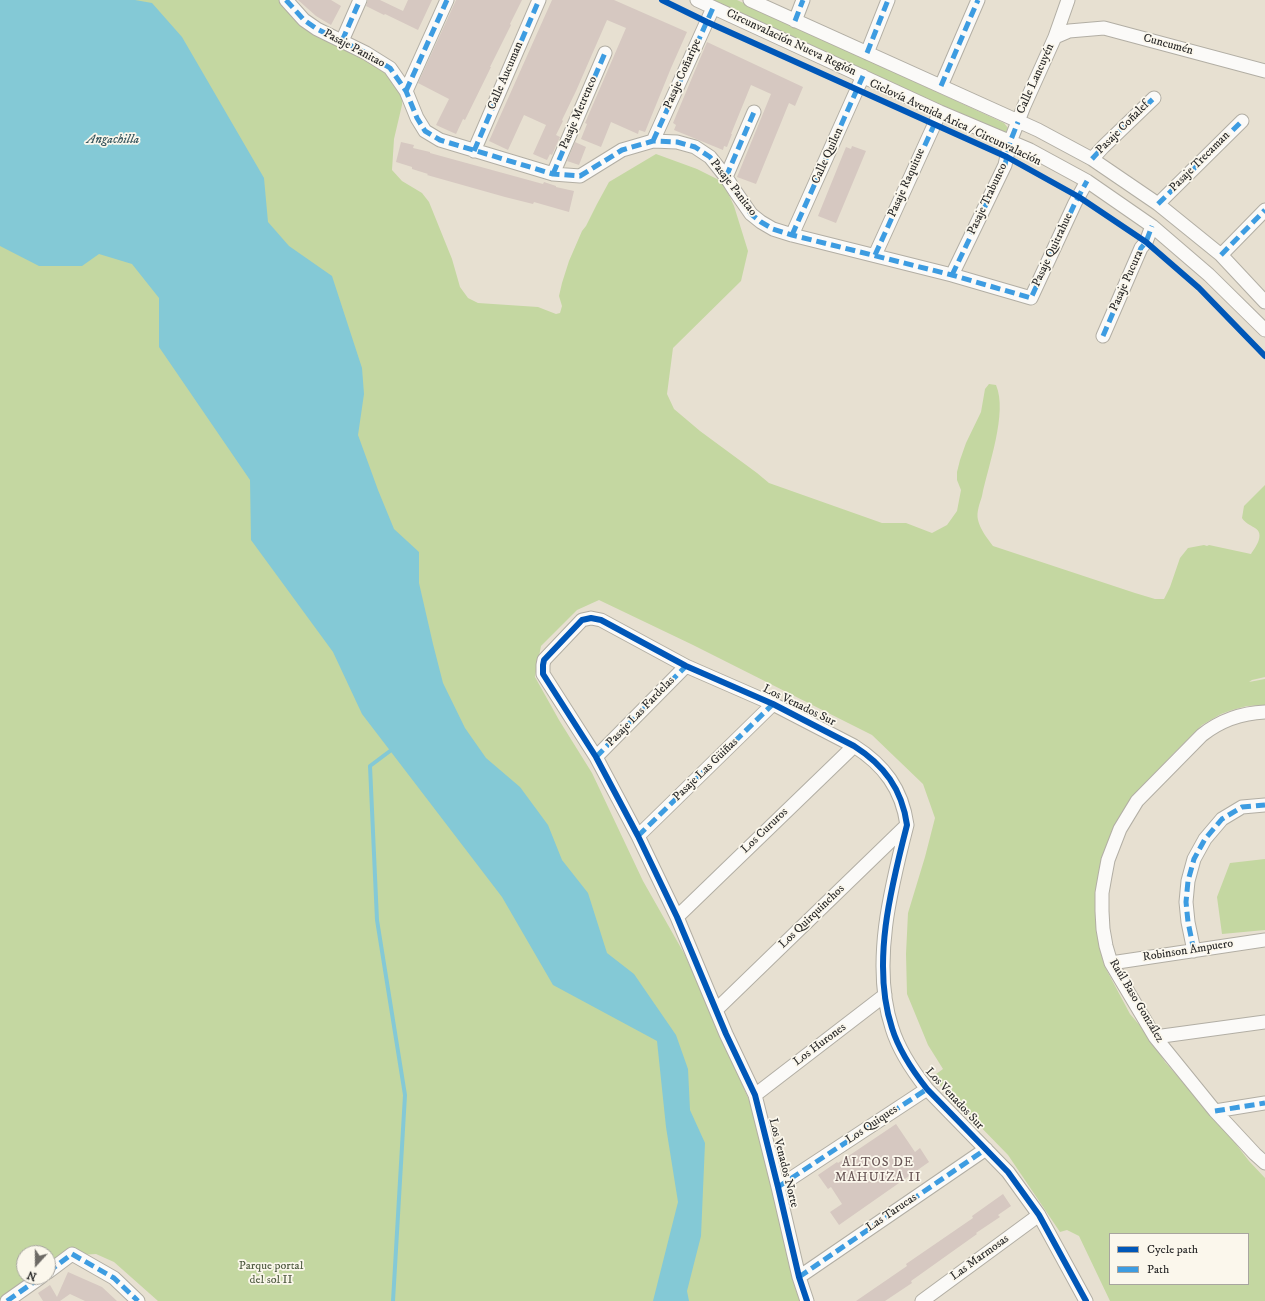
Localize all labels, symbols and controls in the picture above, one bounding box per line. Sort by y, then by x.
street label: Circunvalación Nueva Región [724,6,858,80]
street label: Pasaje Panitao [321,27,387,71]
street label: Cuncumén [1141,31,1195,59]
street label: Pasaje Coñaripe [661,37,705,111]
street label: Calle Aucuman [485,40,527,112]
street label: Calle Lancuyén [1014,42,1058,116]
street label: Pasaje Metrenco [557,74,601,152]
street label: Ciclovía Avenida Arica / Circunvalación [867,77,1043,169]
street label: Pasaje Coñalef [1093,98,1153,158]
street label: Calle Quilen [809,125,847,187]
street label: Pasaje Trecaman [1167,129,1233,195]
water label: Angachilla [87,132,139,148]
street label: Pasaje Raquitue [885,146,929,220]
street label: Pasaje Panitao [706,157,760,219]
street label: Pasaje Trabunco [965,161,1011,237]
street label: Pasaje Quitrahue [1030,211,1076,289]
street label: Pasaje Pucura [1107,248,1147,314]
street label: Pasaje Las Fardelas [604,674,678,750]
street label: Los Venados Sur [760,682,838,730]
street label: Pasaje Las Güiñas [671,735,741,805]
street label: Los Cururos [739,805,791,857]
street label: Los Quirquinchos [776,882,848,952]
street label: Robinson Ampuero [1142,937,1234,965]
street label: Raúl Baso González [1105,957,1167,1045]
street label: Los Hurones [791,1021,849,1069]
street label: Los Venados Sur [922,1065,986,1133]
street label: Los Quiques [843,1102,901,1148]
street label: Los Venados Norte [765,1117,801,1209]
district label: ALTOS DE MAHUIZA II [835,1155,921,1186]
street label: Las Tarucas [864,1191,920,1235]
street label: Las Marmosas [948,1232,1012,1284]
legend [1109,1233,1249,1285]
text: Cycle path [1147,1242,1198,1257]
north arrow [16,1245,56,1285]
park label: Parque portal del sol II [239,1260,303,1288]
text: Path [1147,1262,1169,1277]
text: N [25,1267,39,1283]

